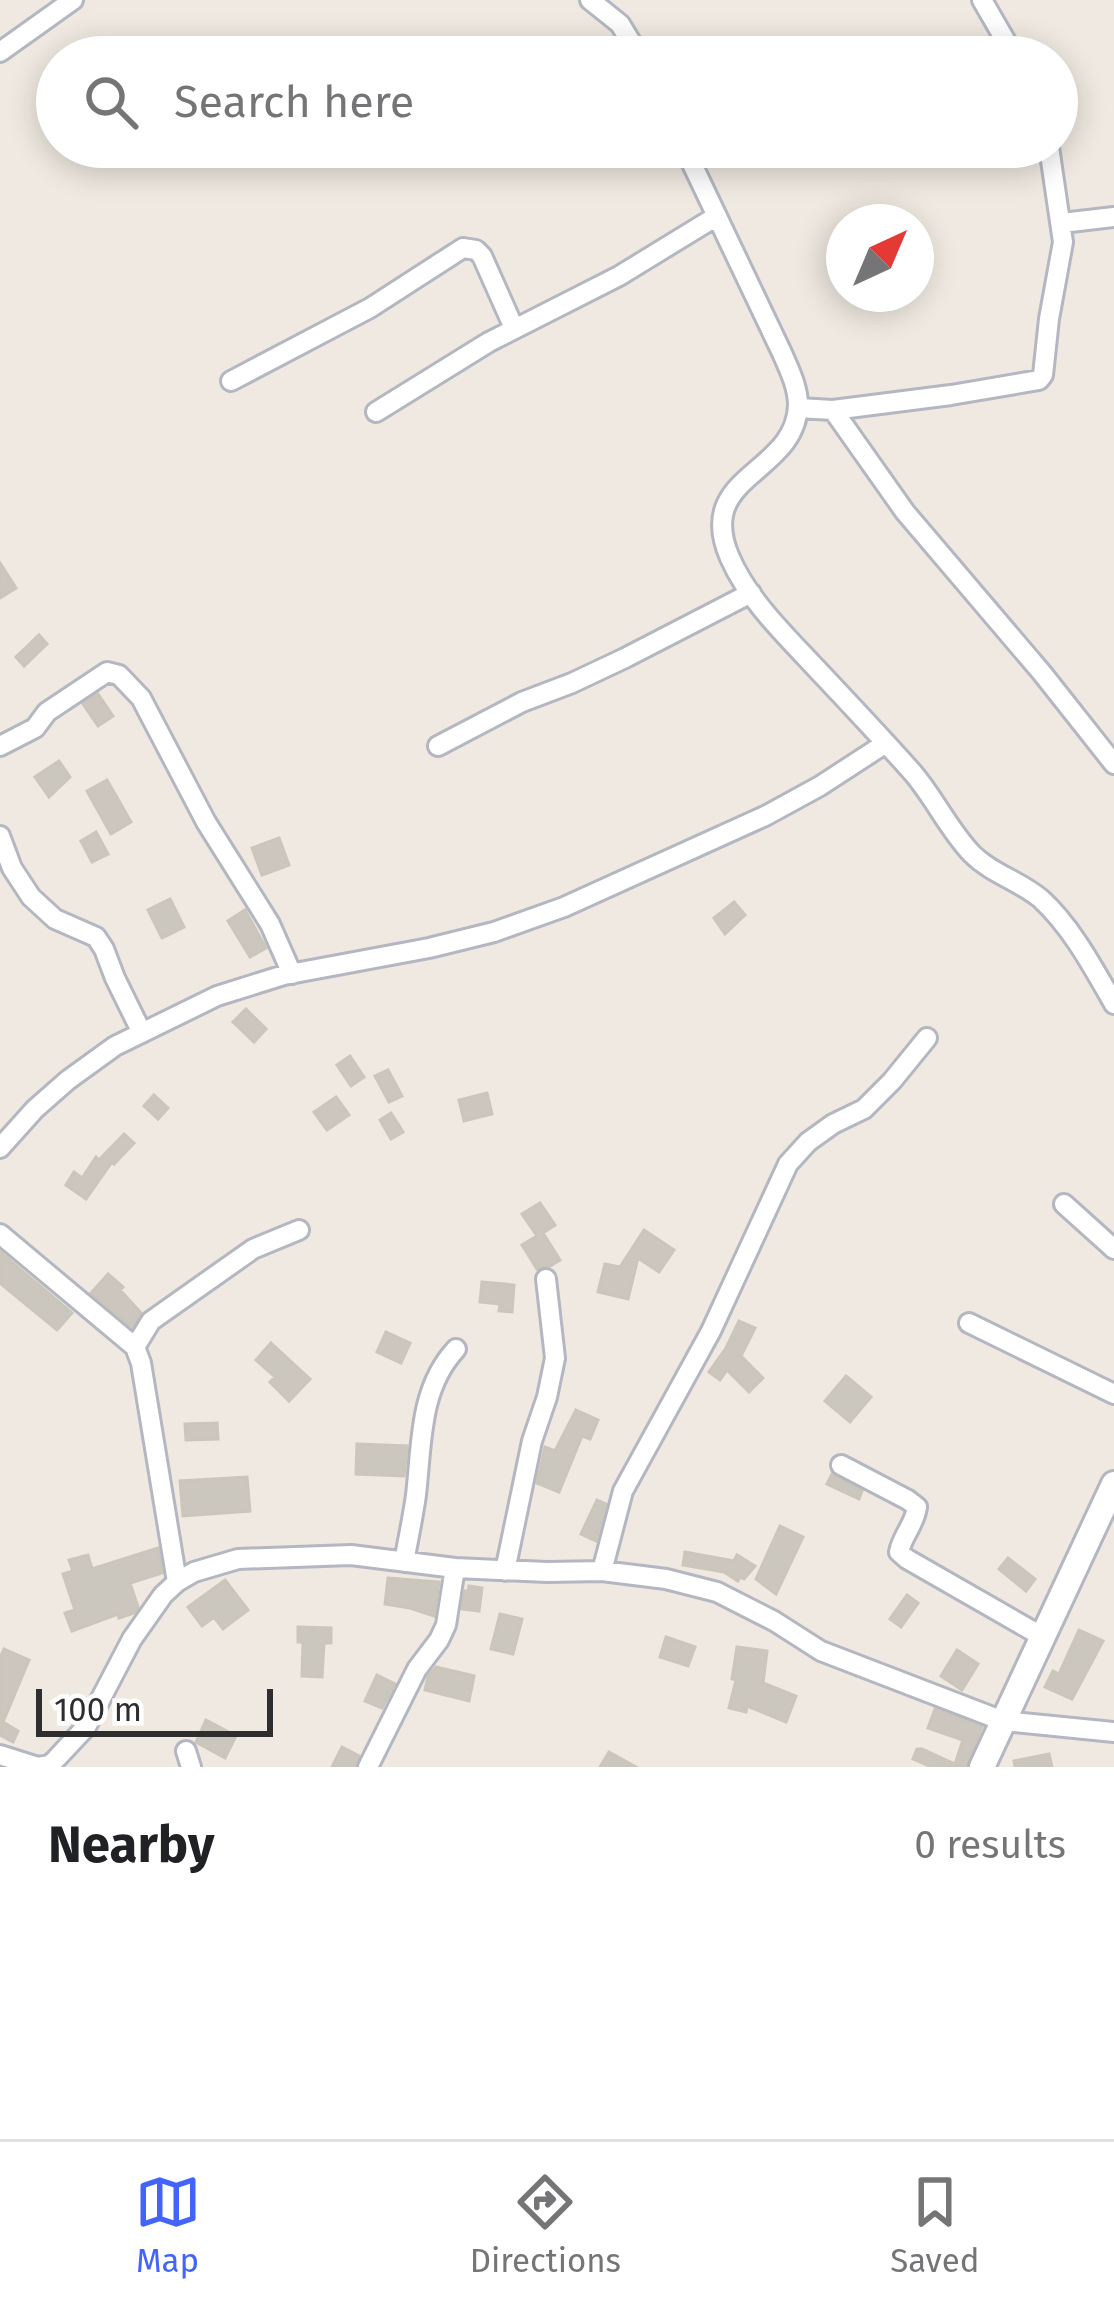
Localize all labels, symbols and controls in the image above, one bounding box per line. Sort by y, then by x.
search box [36,36,1078,168]
icon: search [78,69,144,135]
text: Search here [174,75,414,129]
north arrow [826,204,934,312]
scale bar [36,1683,273,1736]
text: 100 m [54,1690,142,1730]
text: Nearby [48,1814,214,1876]
text: 0 results [914,1822,1066,1868]
tab: Map [135,2169,201,2281]
tab: Directions [470,2169,621,2281]
tab: Saved [890,2169,979,2281]

